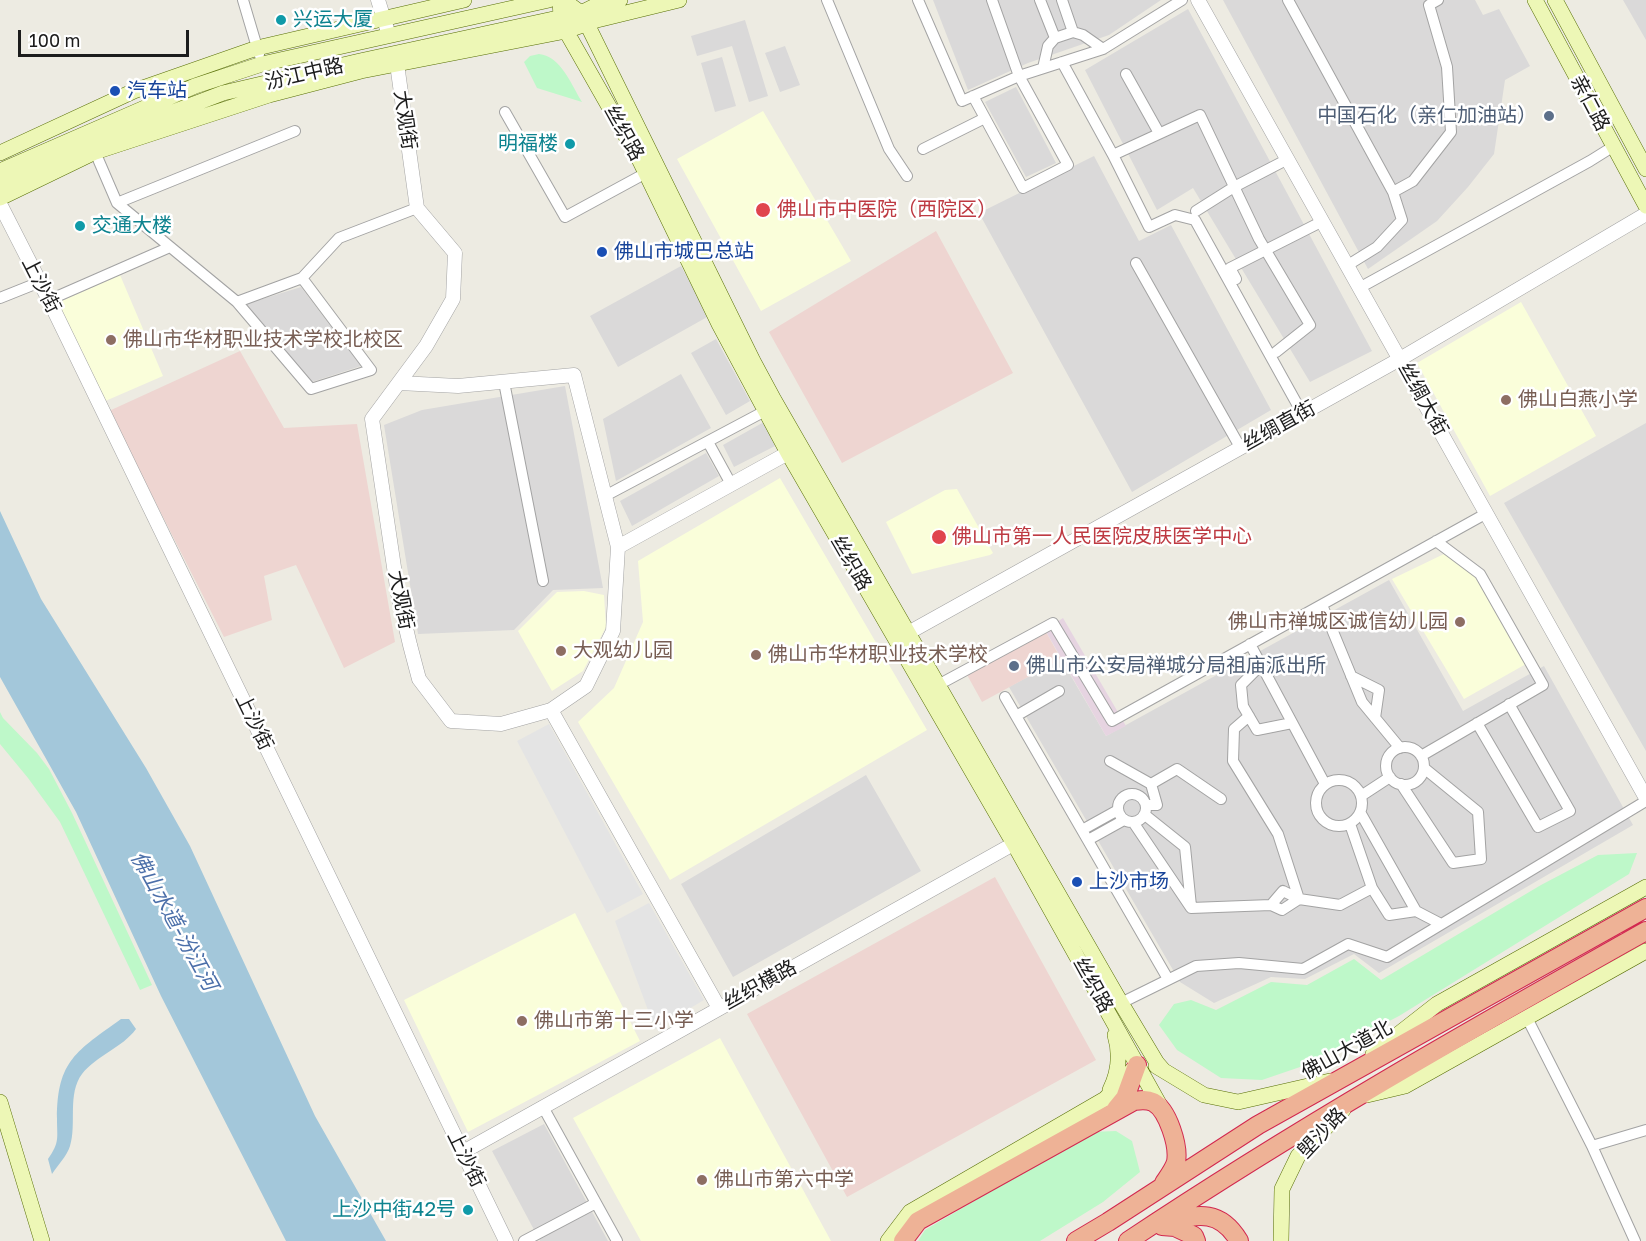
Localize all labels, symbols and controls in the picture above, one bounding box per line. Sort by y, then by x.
place label: 兴运大厦 [293,8,373,32]
marker: 兴运大厦 [274,13,288,27]
scale bar [21,18,192,56]
text: 100 m [29,29,80,51]
street label: 汾江中路 [262,53,346,95]
street label: 亲仁路 [1565,71,1615,135]
place label: 汽车站 [127,79,187,103]
marker: 汽车站 [108,84,122,98]
street label: 大观街 [389,89,421,151]
street label: 丝织路 [599,101,649,165]
place label: 中国石化（亲仁加油站） [1317,104,1537,128]
marker: 中国石化（亲仁加油站） [1542,109,1556,123]
place label: 明福楼 [498,132,558,156]
marker: 明福楼 [563,137,577,151]
place label: 佛山市中医院（西院区） [777,198,997,222]
marker: 佛山市中医院（西院区） [754,201,772,219]
place label: 交通大楼 [92,214,172,238]
marker: 交通大楼 [73,219,87,233]
place label: 佛山市城巴总站 [614,240,754,264]
marker: 佛山市城巴总站 [595,245,609,259]
street label: 上沙街 [17,253,65,317]
place label: 佛山市华材职业技术学校北校区 [123,328,403,352]
marker: 佛山市华材职业技术学校北校区 [104,333,118,347]
street label: 丝绸大街 [1393,358,1453,440]
place label: 佛山白燕小学 [1518,388,1638,412]
marker: 佛山白燕小学 [1499,393,1513,407]
street label: 丝绸直街 [1238,396,1320,456]
place label: 佛山市第一人民医院皮肤医学中心 [952,525,1252,549]
marker: 佛山市第一人民医院皮肤医学中心 [930,528,948,546]
street label: 丝织路 [826,531,876,595]
street label: 大观街 [383,568,419,632]
place label: 佛山市禅城区诚信幼儿园 [1228,610,1448,634]
marker: 佛山市禅城区诚信幼儿园 [1453,615,1467,629]
place label: 大观幼儿园 [573,639,673,663]
place label: 佛山市华材职业技术学校 [768,643,988,667]
marker: 大观幼儿园 [554,644,568,658]
marker: 佛山市华材职业技术学校 [749,648,763,662]
place label: 佛山市公安局禅城分局祖庙派出所 [1026,654,1326,678]
marker: 佛山市公安局禅城分局祖庙派出所 [1007,659,1021,673]
street label: 上沙街 [230,690,278,754]
water label: 佛山水道-汾江河 [125,847,223,995]
place label: 上沙市场 [1089,870,1169,894]
marker: 上沙市场 [1070,875,1084,889]
street label: 丝织路 [1068,953,1118,1017]
street label: 丝织横路 [719,955,801,1015]
place label: 佛山市第十三小学 [534,1009,694,1033]
marker: 佛山市第十三小学 [515,1014,529,1028]
street label: 佛山大道北 [1297,1015,1397,1085]
street label: 塱沙路 [1293,1103,1351,1163]
street label: 上沙街 [442,1127,490,1191]
place label: 佛山市第六中学 [714,1168,854,1192]
marker: 佛山市第六中学 [695,1173,709,1187]
place label: 上沙中街42号 [332,1198,456,1222]
marker: 上沙中街42号 [461,1203,475,1217]

